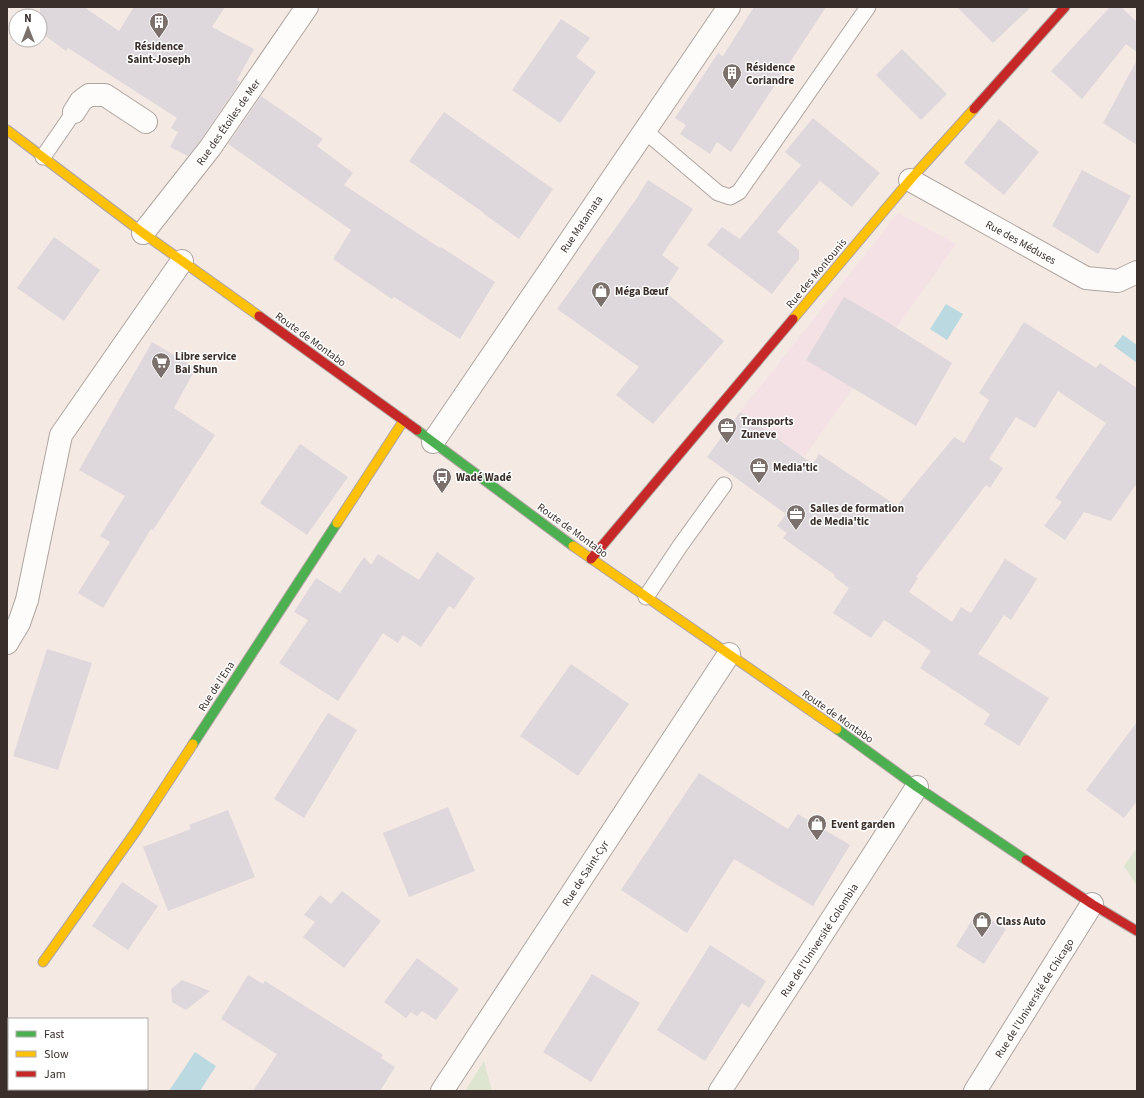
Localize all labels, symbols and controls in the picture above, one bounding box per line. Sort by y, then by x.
north arrow [8,8,48,48]
text: N [24,11,32,26]
building icon: Résidence Saint-Joseph [148,11,170,39]
place label: Résidence Saint-Joseph [127,39,191,67]
place label: Résidence Coriandre [746,60,795,88]
building icon: Résidence Coriandre [721,62,743,90]
street label: Rue des Étoiles de Mer [193,76,264,168]
street label: Rue Matamata [557,193,606,256]
street label: Rue des Méduses [983,217,1059,268]
street label: Rue des Montounis [783,235,850,312]
shop icon: Méga Bœuf [590,280,612,308]
place label: Méga Bœuf [615,284,670,299]
street label: Route de Montabo [272,309,349,370]
place label: Libre service Bai Shun [175,349,237,377]
supermarket icon: Libre service Bai Shun [150,351,172,379]
place label: Transports Zuneve [741,414,794,442]
office icon: Transports Zuneve [716,416,738,444]
office icon: Media'tic [748,456,770,484]
place label: Media'tic [773,460,818,475]
bus stop icon: Wadé Wadé [431,466,453,494]
place label: Wadé Wadé [456,470,512,485]
street label: Route de Montabo [534,500,611,561]
place label: Salles de formation de Media'tic [810,501,904,529]
office icon: Salles de formation de Media'tic [785,503,807,531]
street label: Rue de l'Ena [195,658,238,714]
street label: Route de Montabo [799,686,876,747]
shop icon: Event garden [806,813,828,841]
place label: Event garden [831,817,895,832]
street label: Rue de Saint-Cyr [559,837,612,909]
street label: Rue de l'Université Colombia [777,881,862,1000]
shop icon: Class Auto [971,910,993,938]
place label: Class Auto [996,914,1046,929]
street label: Rue de l’Université de Chicago [991,936,1077,1061]
legend [8,1018,148,1090]
text: Fast [44,1026,64,1043]
text: Slow [44,1046,69,1063]
text: Jam [44,1066,66,1083]

